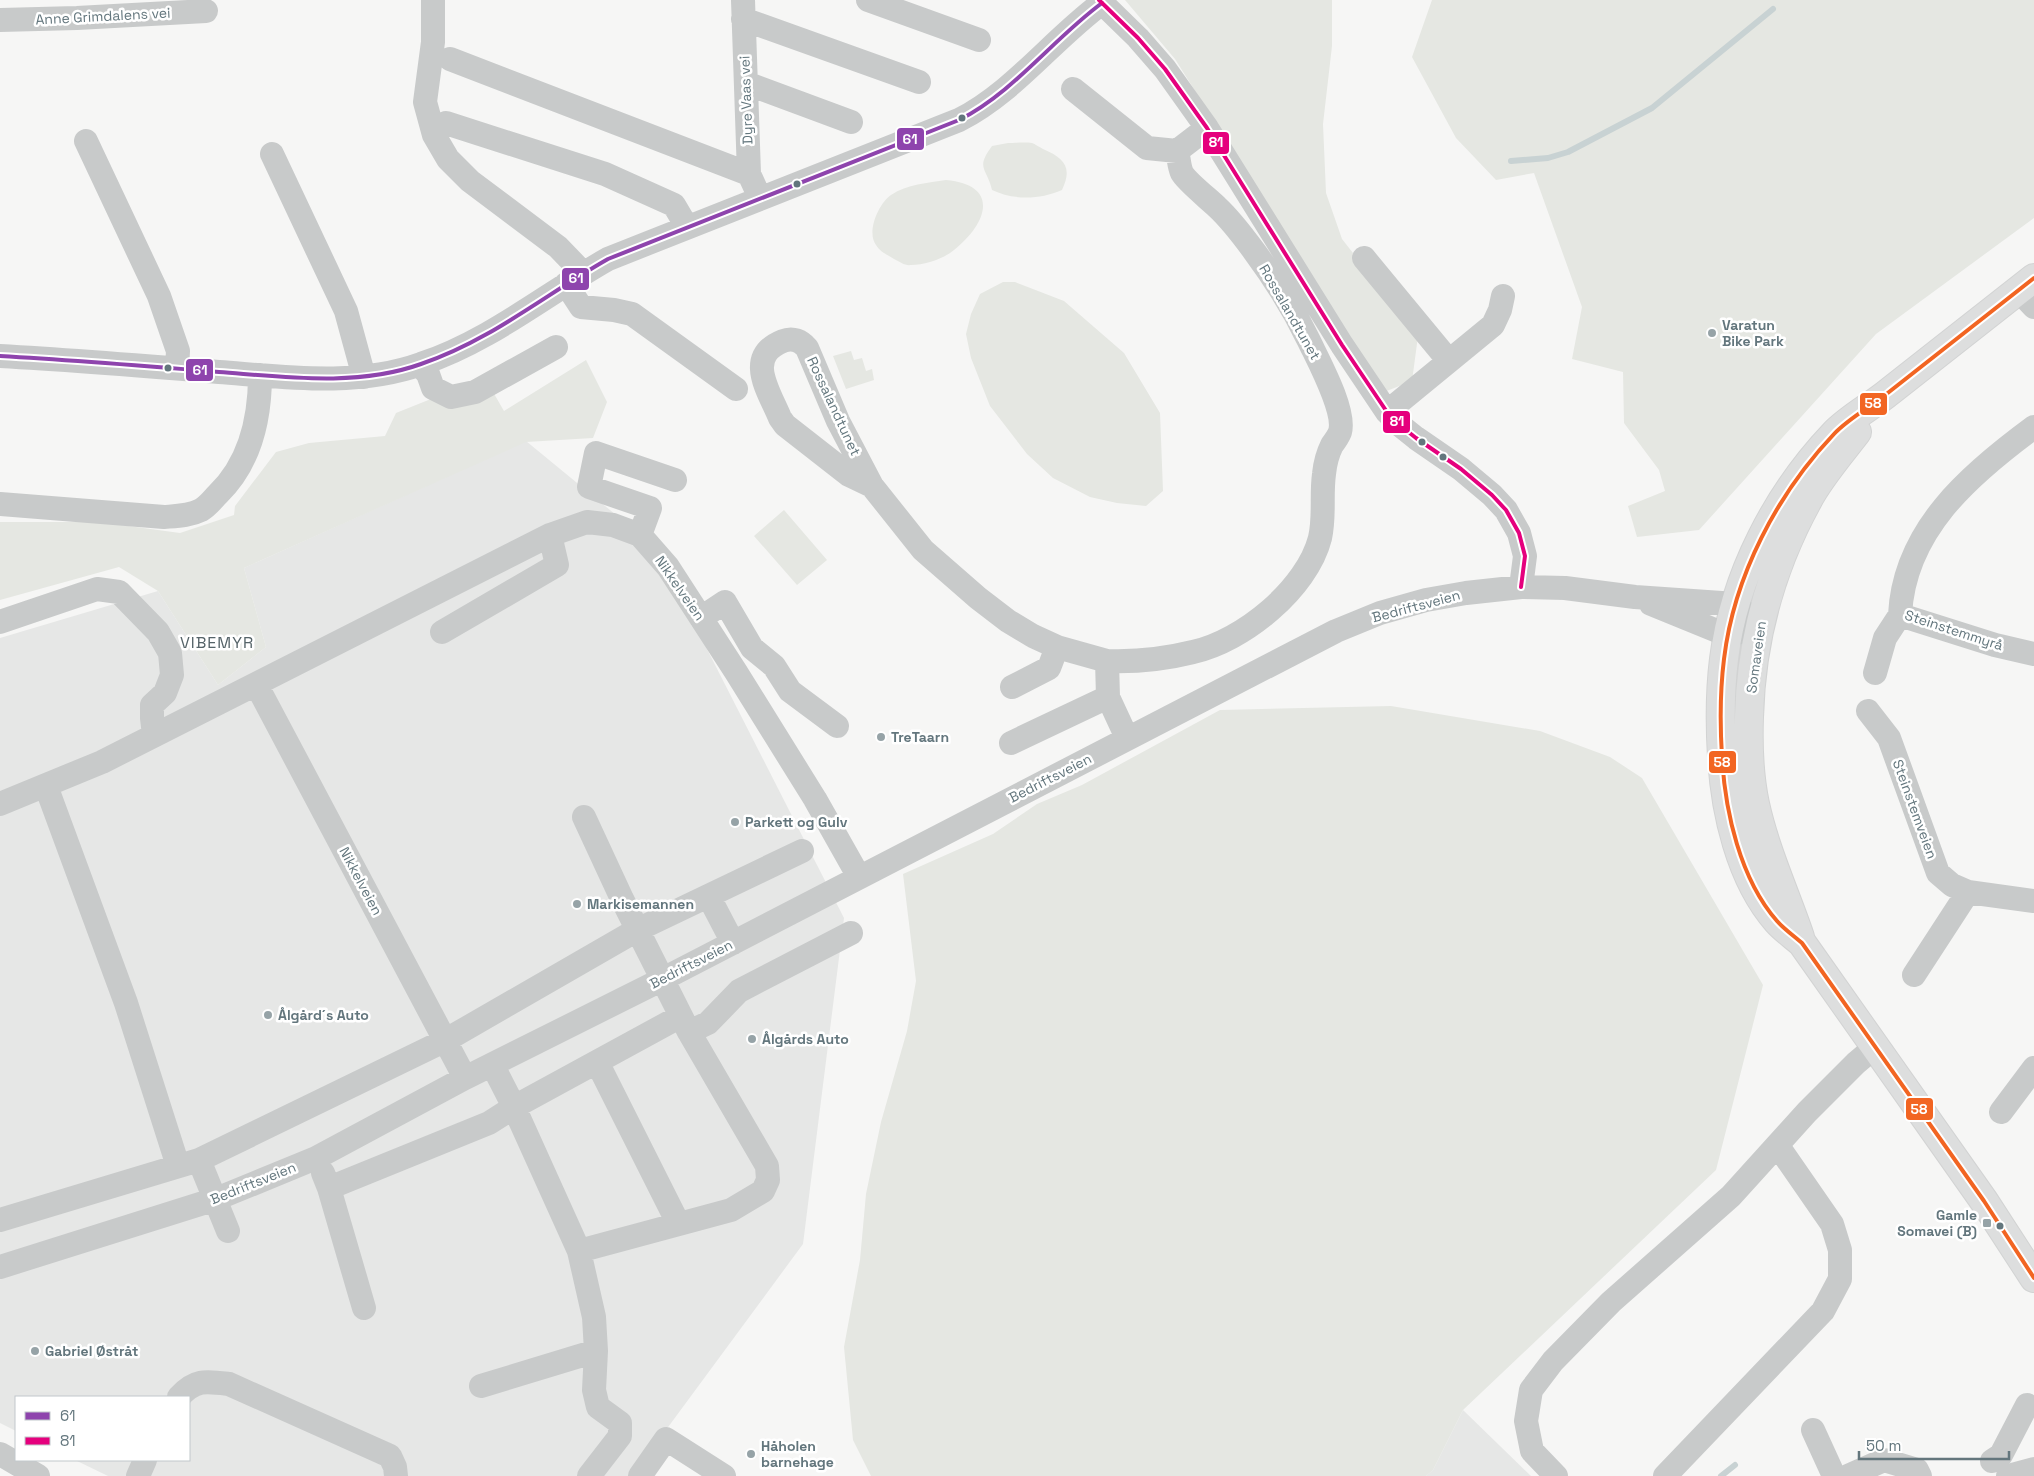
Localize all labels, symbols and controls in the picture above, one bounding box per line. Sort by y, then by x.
street label: Anne Grimdalens vei [35,3,171,29]
street label: Dyre Vaas vei [735,55,757,145]
unlabelled marker [957,113,967,123]
line badge: 61 [896,127,925,151]
text: 61 [903,130,917,148]
line badge: 81 [1202,131,1230,155]
text: 81 [1209,133,1223,151]
unlabelled marker [792,179,802,189]
street label: Rossalandtunet [1255,261,1325,363]
line badge: 61 [561,267,590,291]
text: 61 [569,269,583,287]
place label: Varatun Bike Park [1722,316,1784,350]
marker: Varatun Bike Park [1706,327,1718,339]
street label: Rossalandtunet [803,354,865,458]
line badge: 61 [185,358,214,382]
text: 61 [193,361,207,379]
unlabelled marker [163,363,173,373]
line badge: 58 [1859,392,1888,416]
text: 58 [1865,394,1882,412]
line badge: 81 [1382,410,1411,434]
text: 81 [1390,412,1404,430]
unlabelled marker [1417,437,1427,447]
unlabelled marker [1438,452,1448,462]
street label: Nikkelveien [651,552,709,624]
street label: Bedriftsveien [1370,586,1462,626]
street label: Steinstemmyrå [1903,606,2005,654]
street label: Somaveien [1742,620,1770,694]
district label: VIBEMYR [180,632,254,653]
place label: TreTaarn [891,728,949,746]
marker: TreTaarn [875,731,887,743]
street label: Bedriftsveien [1006,749,1094,807]
line badge: 58 [1708,750,1737,774]
text: 58 [1714,753,1731,771]
street label: Steinstemveien [1889,757,1941,861]
place label: Parkett og Gulv [745,813,848,831]
marker: Parkett og Gulv [729,816,741,828]
street label: Nikkelveien [335,844,387,918]
place label: Markisemannen [587,895,694,913]
marker: Markisemannen [571,898,583,910]
street label: Bedriftsveien [647,935,735,993]
place label: Ålgård´s Auto [278,1006,369,1024]
marker: Ålgård´s Auto [262,1009,274,1021]
place label: Ålgårds Auto [762,1030,849,1048]
marker: Ålgårds Auto [746,1033,758,1045]
line badge: 58 [1905,1097,1934,1121]
text: 58 [1911,1100,1928,1118]
street label: Bedriftsveien [208,1158,298,1208]
place label: Gamle Somavei (B) [1897,1206,1977,1240]
marker: Gamle Somavei (B) [1981,1217,1993,1229]
unlabelled marker [1995,1221,2005,1231]
place label: Gabriel Østråt [45,1342,138,1360]
marker: Gabriel Østråt [29,1345,41,1357]
legend [15,1396,190,1461]
text: 61 [60,1406,75,1425]
scale bar [1859,1428,2009,1460]
text: 81 [60,1431,76,1450]
text: 50 m [1866,1436,1901,1455]
place label: Håholen barnehage [761,1437,834,1471]
marker: Håholen barnehage [745,1448,757,1460]

